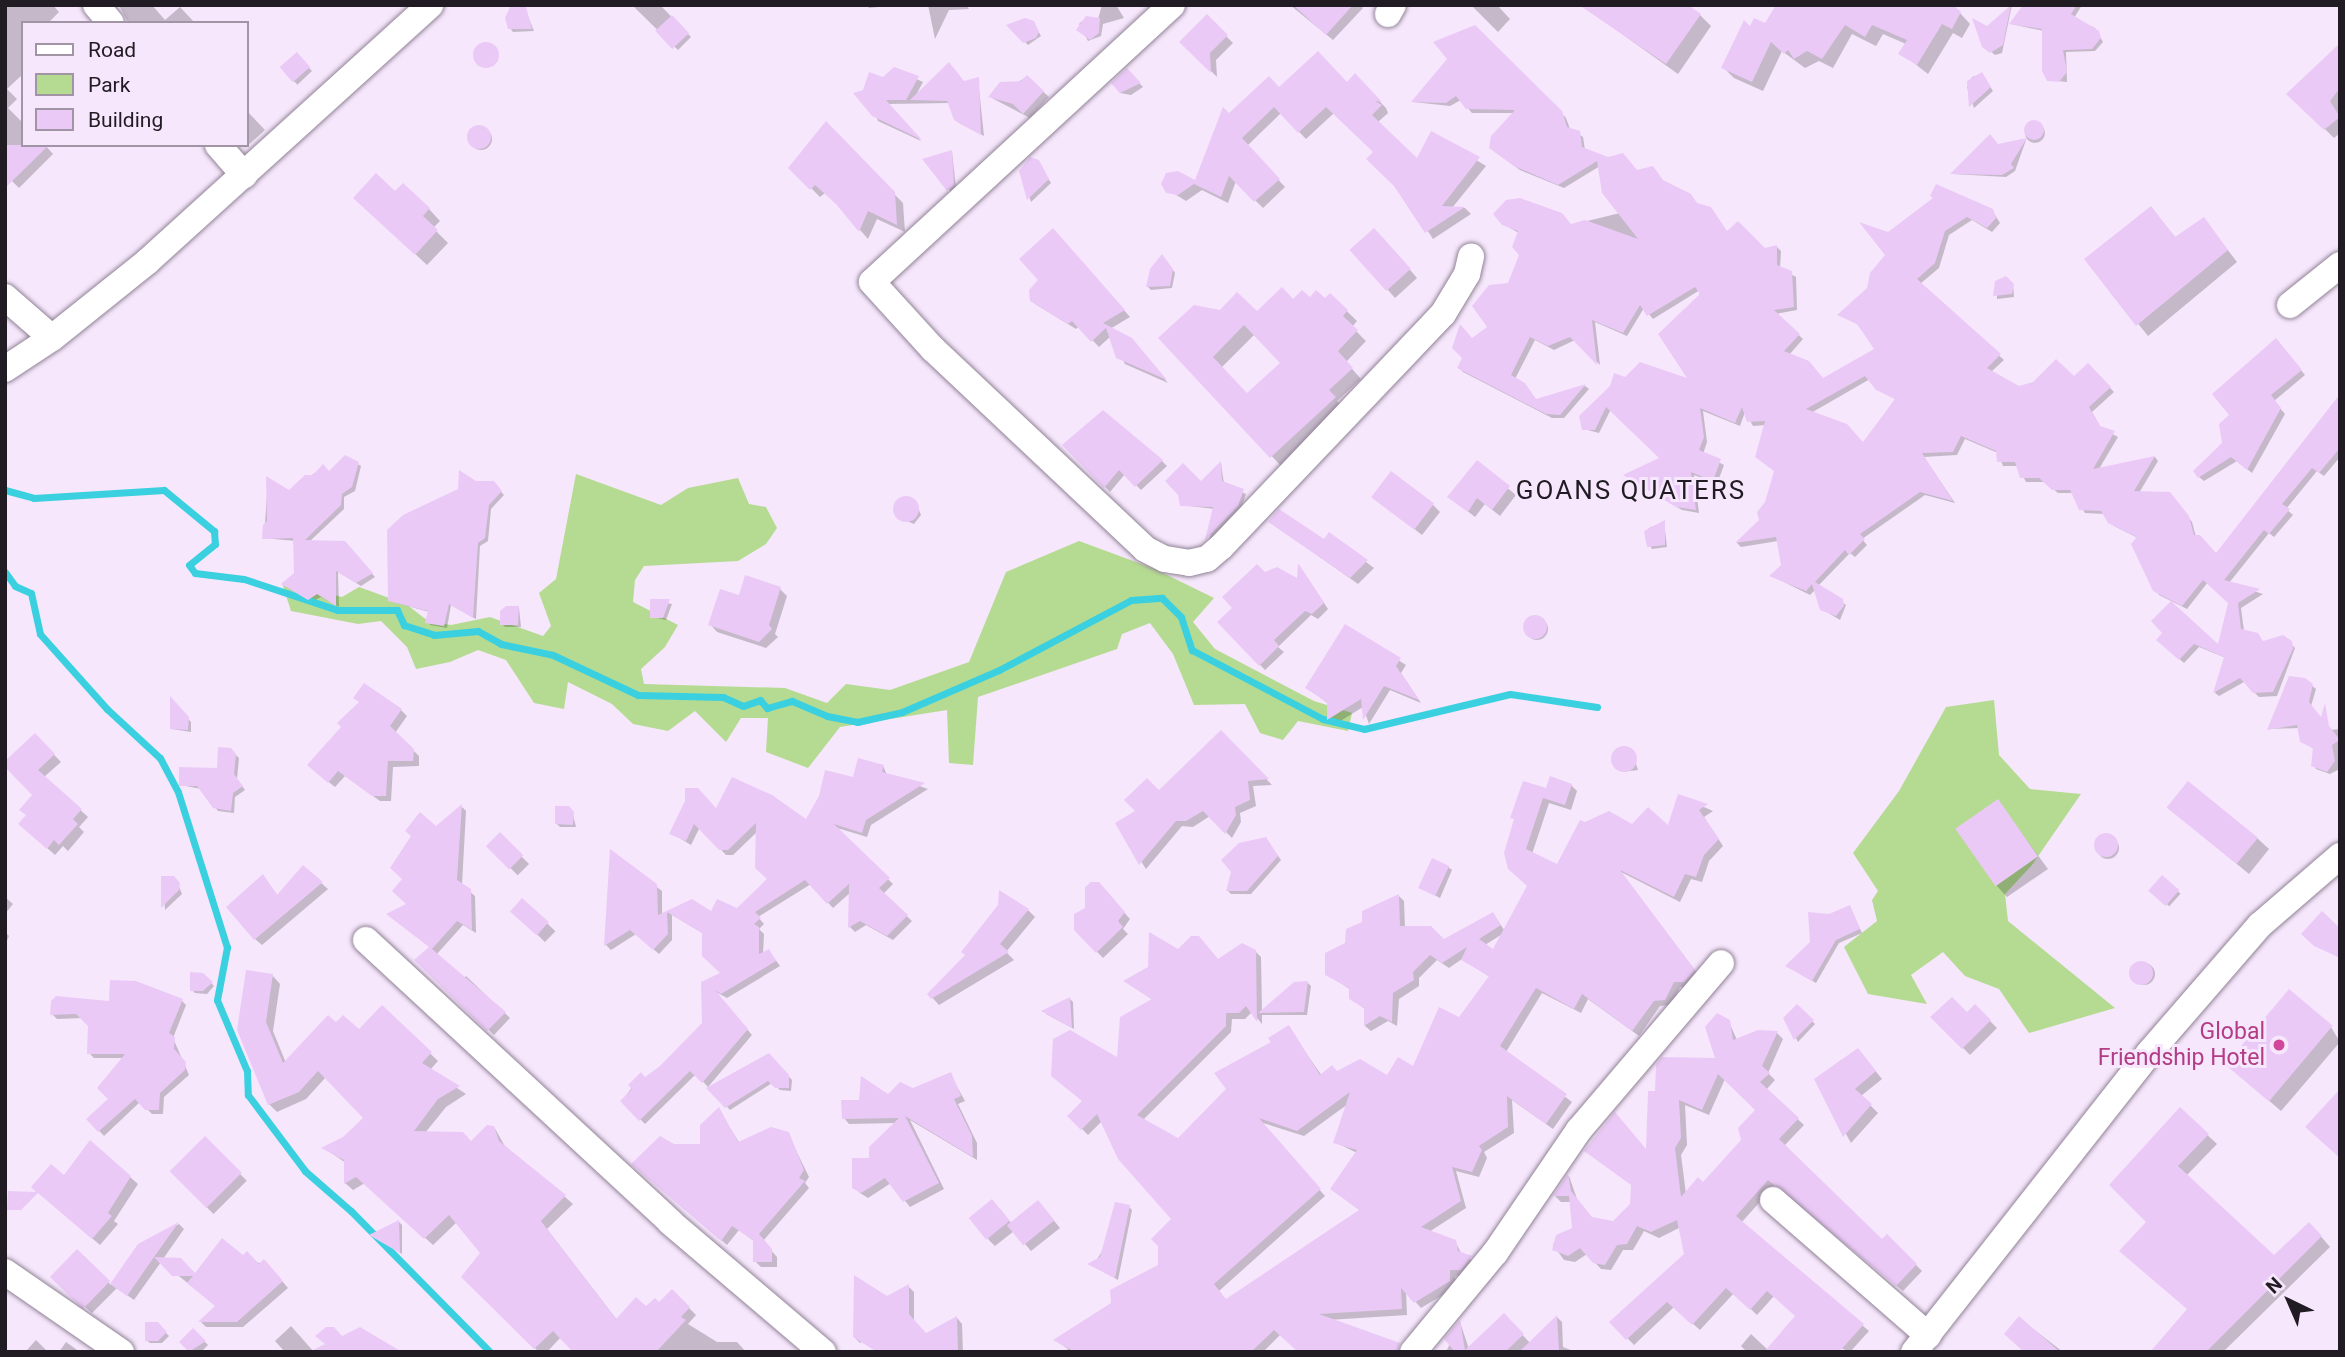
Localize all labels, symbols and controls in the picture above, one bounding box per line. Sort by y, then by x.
legend [21,21,248,147]
text: Road [88,38,136,62]
text: Park [88,73,130,97]
text: Building [88,108,163,132]
district label: GOANS QUATERS [1517,475,1745,507]
place label: Global Friendship Hotel [2098,1018,2265,1072]
marker: Global Friendship Hotel [2271,1037,2287,1053]
north arrow [2254,1266,2324,1336]
text: N [2261,1273,2287,1298]

